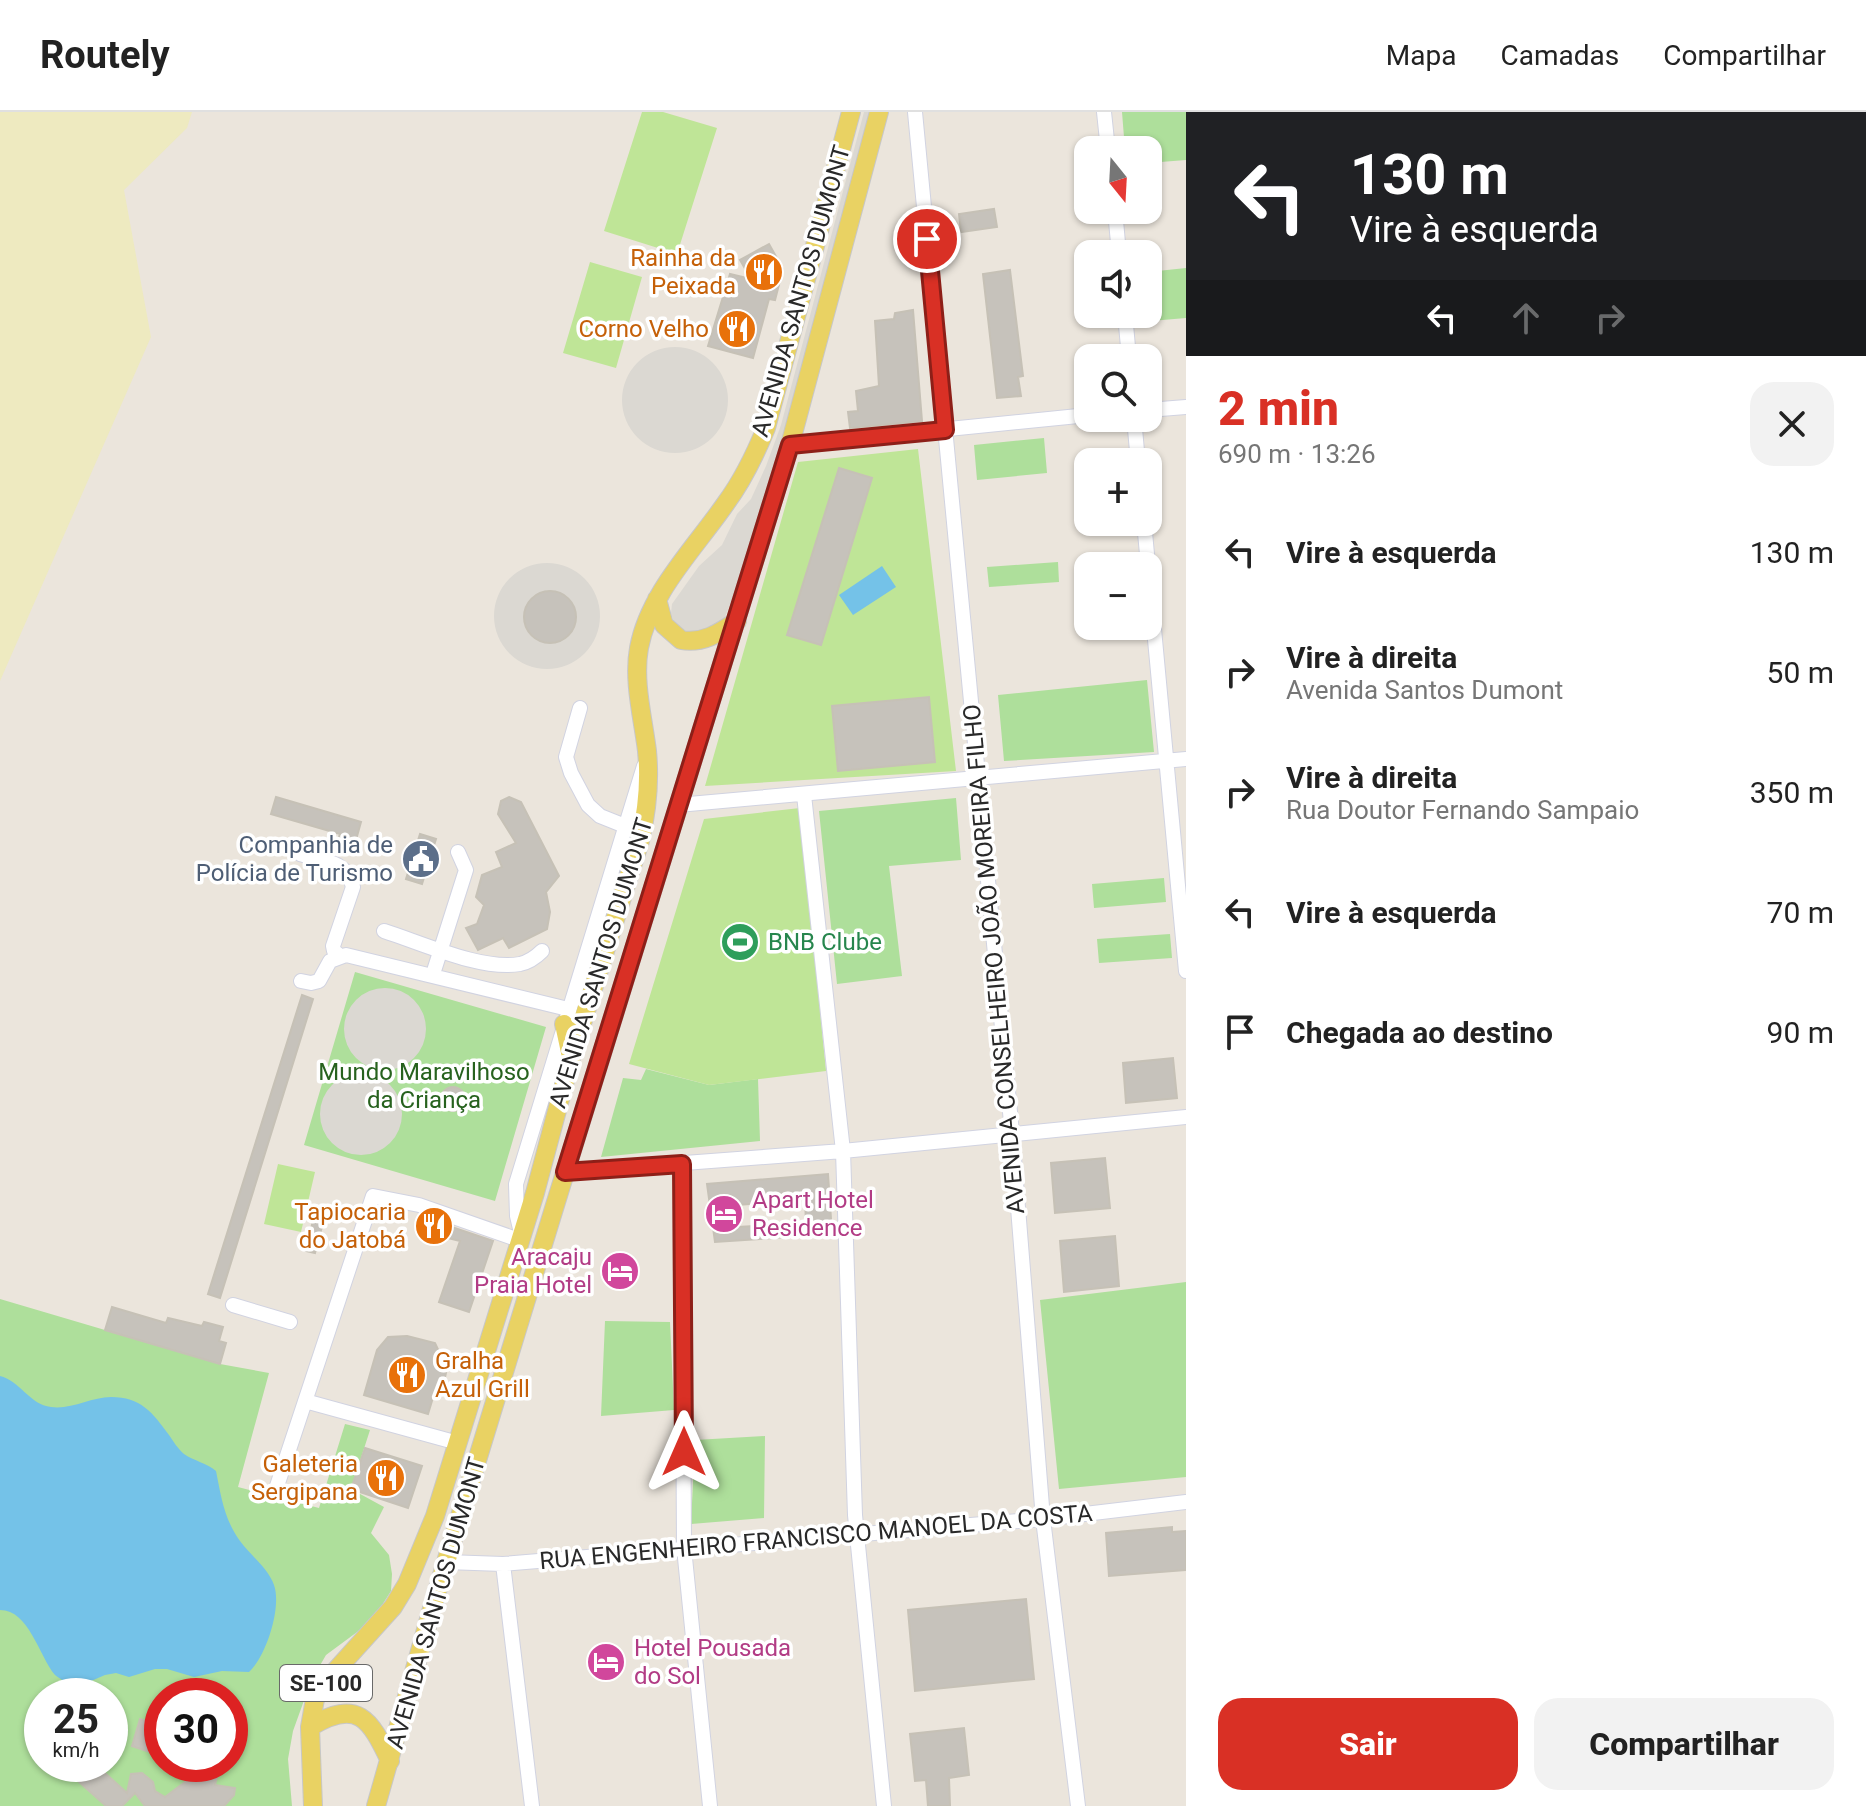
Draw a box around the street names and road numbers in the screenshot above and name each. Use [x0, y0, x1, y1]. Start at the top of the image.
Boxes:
street label: AVENIDA SANTOS DUMONT [746, 142, 856, 440]
street label: AVENIDA CONSELHEIRO JOÃO MOREIRA FILHO [958, 703, 1030, 1215]
street label: AVENIDA SANTOS DUMONT [544, 815, 658, 1111]
street label: AVENIDA SANTOS DUMONT [381, 1454, 491, 1752]
street label: RUA ENGENHEIRO FRANCISCO MANOEL DA COSTA [538, 1499, 1094, 1575]
road number: SE-100 [280, 1665, 372, 1701]

